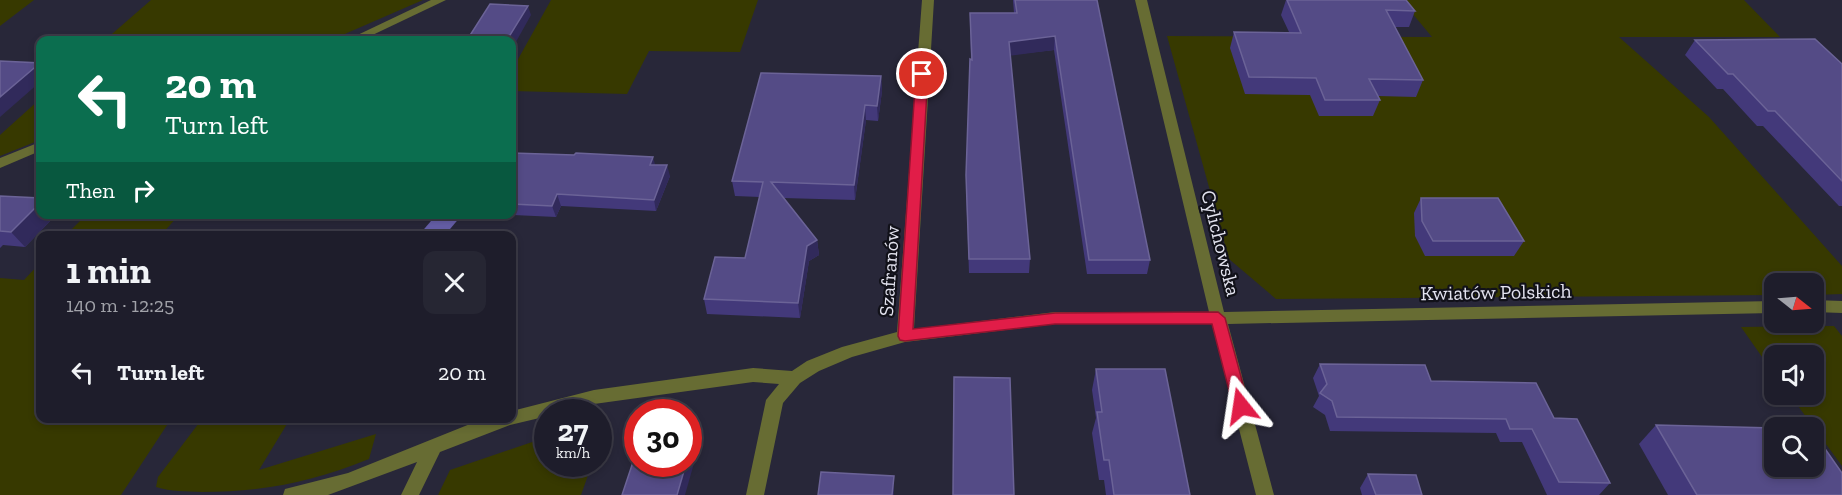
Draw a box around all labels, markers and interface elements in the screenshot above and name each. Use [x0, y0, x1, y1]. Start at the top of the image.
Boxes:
pin [896, 48, 947, 99]
icon: arrive [905, 57, 938, 90]
text: 20 m [165, 58, 256, 109]
icon: left [66, 60, 144, 138]
text: Turn left [165, 109, 268, 141]
icon: right [127, 174, 160, 207]
text: Then [66, 177, 115, 204]
street label: Cylichowska [1196, 188, 1246, 299]
street label: Szafranów [874, 224, 904, 317]
text: 1 min [66, 249, 151, 292]
button: close [423, 251, 486, 314]
north arrow [1764, 273, 1824, 333]
map controls [1764, 273, 1824, 477]
street label: Kwiatów Polskich [1420, 279, 1573, 305]
text: 140 m · 12:25 [66, 293, 174, 317]
button: sound [1764, 345, 1824, 405]
icon: left [66, 356, 99, 389]
text: Turn left [117, 359, 204, 386]
text: 20 m [438, 359, 486, 386]
position arrow [1209, 374, 1273, 438]
speed limit sign: 30 [624, 399, 702, 477]
text: 27 [558, 413, 588, 449]
button: search [1764, 417, 1824, 477]
text: km/h [556, 444, 590, 462]

